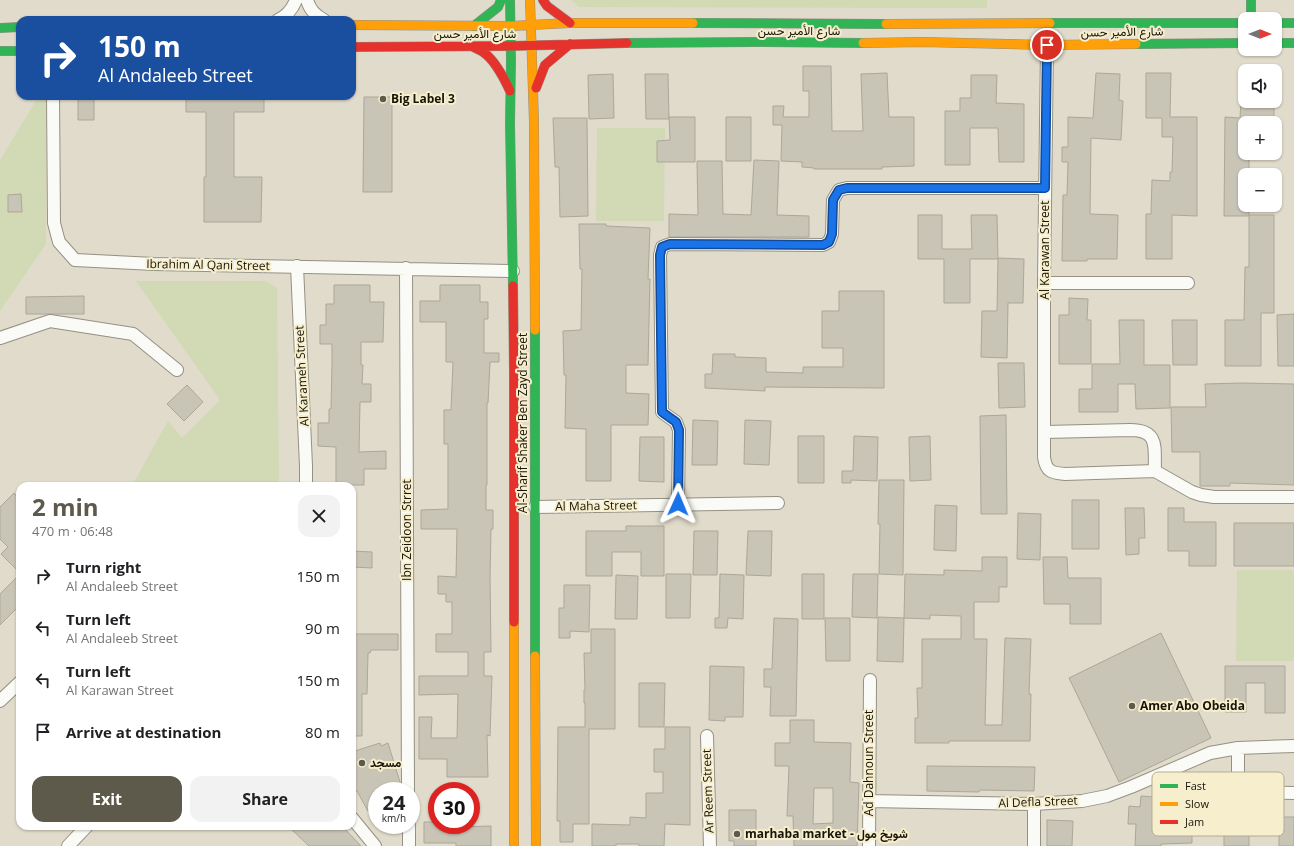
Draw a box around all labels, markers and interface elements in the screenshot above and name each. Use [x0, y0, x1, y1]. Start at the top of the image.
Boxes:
north arrow [1238, 12, 1282, 56]
map controls [1238, 12, 1282, 212]
street label: شارع الأمير حسن [758, 22, 840, 40]
street label: شارع الأمير حسن [1081, 22, 1163, 42]
street label: شارع الأمير حسن [434, 25, 516, 43]
text: 150 m [98, 27, 181, 65]
pin [1030, 28, 1064, 62]
icon: right [32, 32, 84, 84]
icon: arrive [1036, 34, 1058, 56]
text: Al Andaleeb Street [98, 63, 253, 87]
button: sound [1238, 64, 1282, 108]
place label: Big Label 3 [391, 90, 455, 107]
marker: Big Label 3 [378, 94, 388, 104]
button: + [1238, 116, 1282, 160]
button: − [1238, 168, 1282, 212]
street label: Al Karawan Street [1036, 200, 1053, 300]
street label: Ibrahim Al Qani Street [146, 255, 270, 274]
street label: Al Karameh Street [290, 325, 313, 427]
street label: Al-Sharif Shaker Ben Zayd Street [514, 333, 531, 513]
street label: Ibn Zeidoon Strret [398, 479, 415, 581]
position arrow [657, 483, 699, 525]
text: 2 min [32, 490, 99, 523]
button: close [298, 495, 340, 537]
street label: Al Maha Street [555, 496, 637, 515]
text: 470 m · 06:48 [32, 522, 113, 540]
text: Turn right [66, 557, 141, 577]
icon: right [32, 565, 54, 587]
text: 150 m [296, 566, 340, 586]
text: Al Andaleeb Street [66, 577, 178, 595]
text: Turn left [66, 609, 131, 629]
icon: left [32, 617, 54, 639]
text: 90 m [305, 618, 340, 638]
text: Al Andaleeb Street [66, 629, 178, 647]
text: Turn left [66, 661, 131, 681]
icon: left [32, 669, 54, 691]
text: 150 m [296, 670, 340, 690]
text: Al Karawan Street [66, 681, 174, 699]
place label: Amer Abo Obeida [1140, 697, 1245, 714]
marker: Amer Abo Obeida [1127, 701, 1137, 711]
street label: Ad Dahnoun Street [860, 710, 877, 816]
icon: arrive [32, 721, 54, 743]
text: Arrive at destination [66, 722, 221, 742]
text: 80 m [305, 722, 340, 742]
street label: Ar Reem Street [698, 749, 717, 833]
place label: مسجد [370, 754, 402, 771]
marker: مسجد [357, 758, 367, 768]
legend [1152, 772, 1284, 836]
button: Exit [32, 776, 182, 822]
button: Share [190, 776, 340, 822]
text: Fast [1185, 778, 1206, 793]
speed limit sign: 30 [428, 782, 480, 834]
text: 24 [383, 789, 405, 816]
street label: Al Defla Street [998, 792, 1078, 811]
text: Slow [1185, 796, 1209, 811]
text: km/h [382, 811, 406, 825]
text: Jam [1184, 814, 1204, 829]
place label: marhaba market - شويخ مول [745, 825, 908, 842]
marker: marhaba market - شويخ مول [732, 829, 742, 839]

